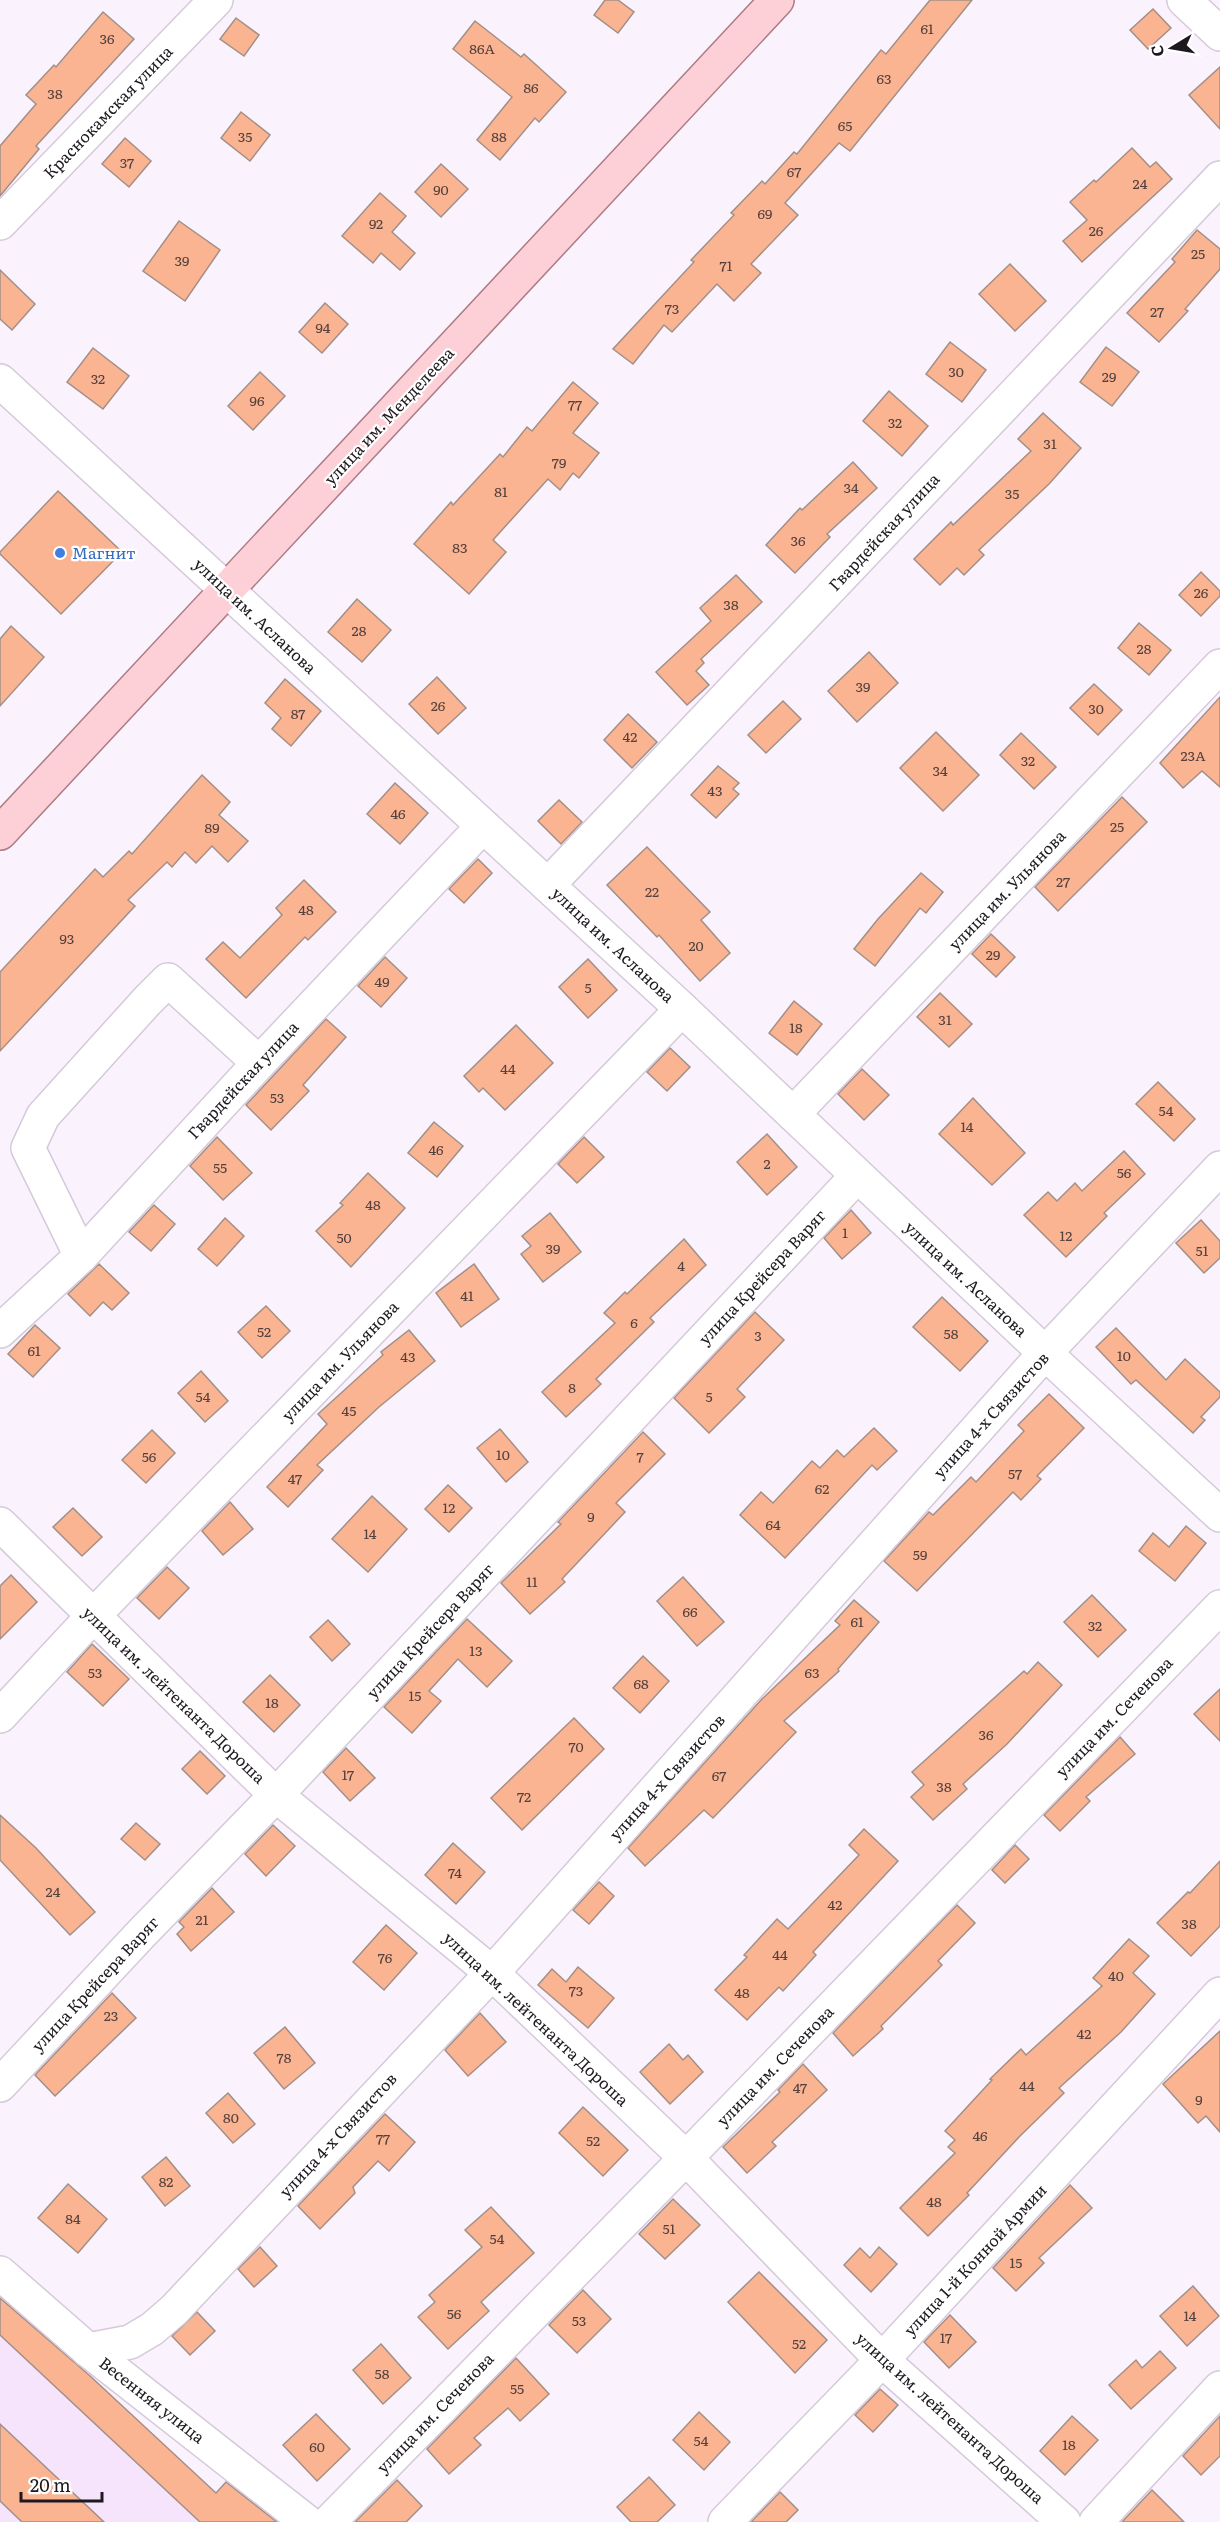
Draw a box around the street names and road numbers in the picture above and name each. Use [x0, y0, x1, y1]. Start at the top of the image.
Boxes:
street label: Краснокамская улица [37, 39, 178, 183]
street label: улица им. Менделеева [318, 341, 459, 490]
street label: Гвардейская улица [822, 467, 945, 596]
street label: улица им. Асланова [189, 552, 323, 679]
street label: улица им. Ульянова [942, 823, 1071, 955]
street label: улица им. Асланова [547, 881, 681, 1008]
street label: Гвардейская улица [181, 1015, 304, 1144]
street label: улица Крейсера Варяг [692, 1203, 831, 1349]
street label: улица им. Асланова [900, 1215, 1034, 1342]
street label: улица им. Ульянова [275, 1294, 404, 1426]
street label: улица 4-х Связистов [927, 1346, 1054, 1483]
street label: улица Крейсера Варяг [360, 1557, 499, 1703]
street label: улица им. лейтенанта Дороша [78, 1600, 272, 1789]
street label: улица им. Сеченова [1049, 1650, 1178, 1782]
street label: улица 4-х Связистов [603, 1708, 730, 1845]
street label: улица Крейсера Варяг [25, 1910, 164, 2056]
street label: улица им. лейтенанта Дороша [438, 1926, 635, 2111]
street label: улица им. Сеченова [710, 1999, 839, 2131]
street label: улица 4-х Связистов [273, 2067, 402, 2202]
street label: улица 1-й Конной Армии [897, 2178, 1051, 2341]
street label: улица им. лейтенанта Дороша [851, 2326, 1050, 2509]
street label: улица им. Сеченова [370, 2346, 499, 2478]
street label: Весенняя улица [95, 2350, 211, 2448]

